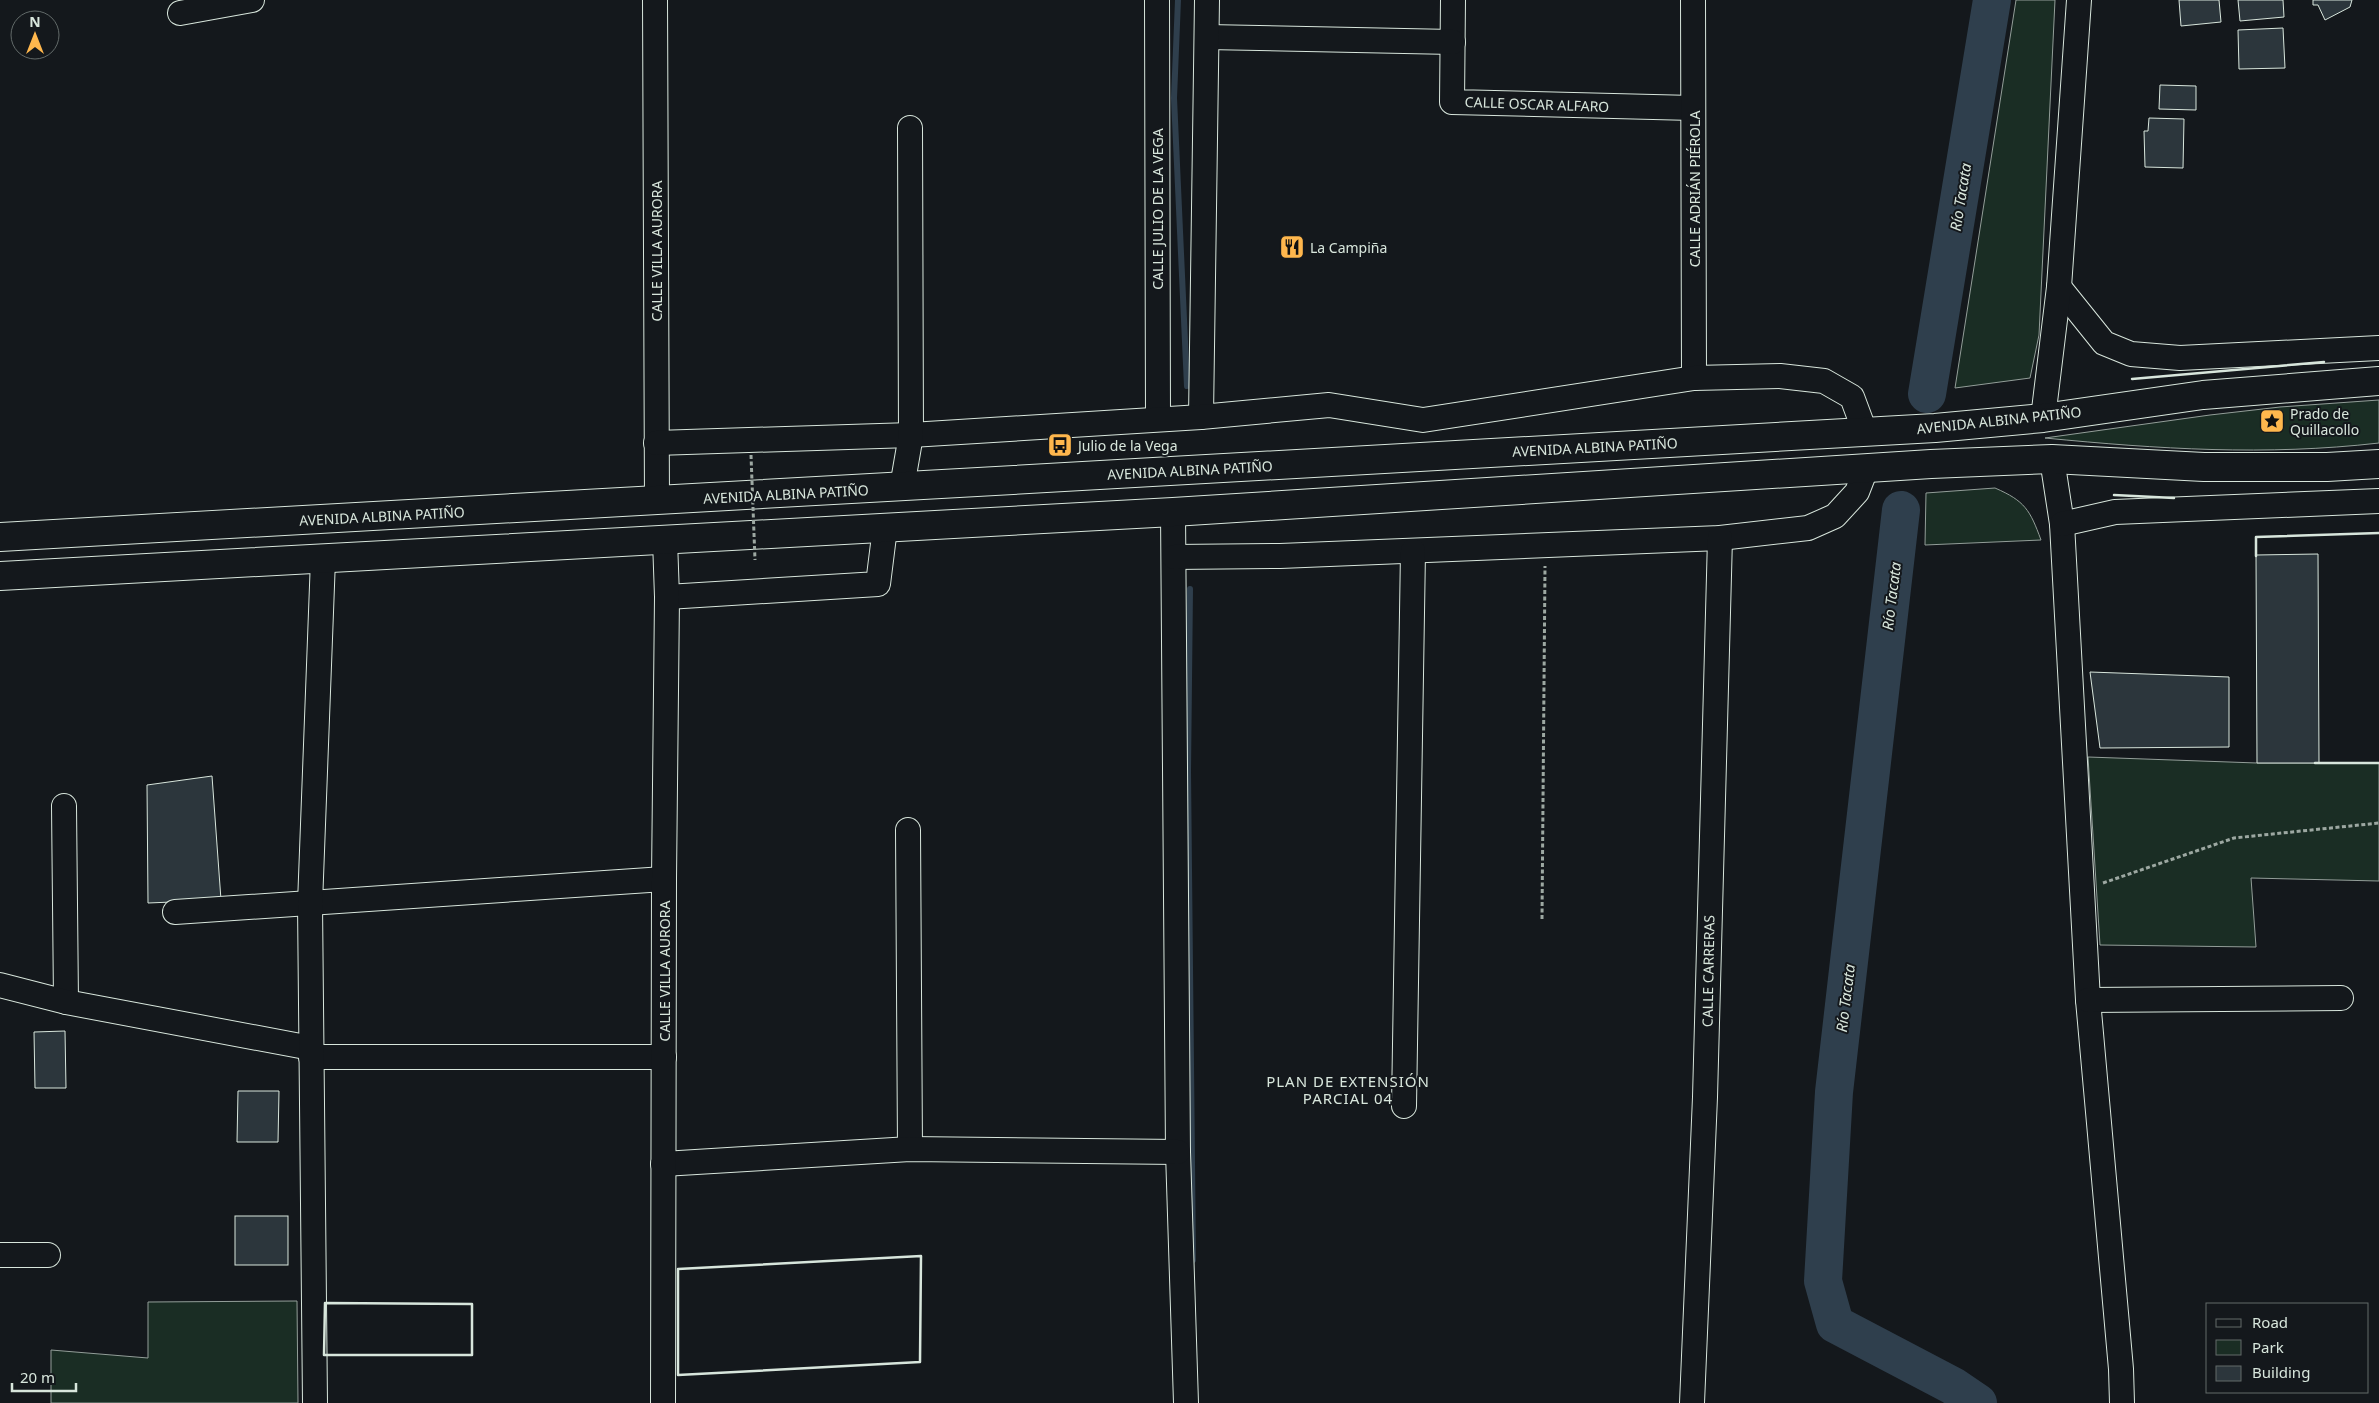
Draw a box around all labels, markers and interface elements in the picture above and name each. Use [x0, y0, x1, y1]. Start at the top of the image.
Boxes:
north arrow [10, 10, 60, 60]
text: N [29, 12, 41, 31]
street label: CALLE OSCAR ALFARO [1464, 92, 1610, 116]
street label: CALLE ADRIÁN PIÉROLA [1685, 111, 1704, 267]
street label: CALLE JULIO DE LA VEGA [1148, 128, 1167, 290]
water label: Río Tacata [1945, 161, 1975, 232]
street label: CALLE VILLA AURORA [647, 181, 666, 321]
restaurant icon: La Campiña [1279, 234, 1305, 260]
place label: La Campiña [1310, 238, 1387, 257]
street label: AVENIDA ALBINA PATIÑO [1916, 402, 2082, 438]
place label: Prado de Quillacollo [2290, 404, 2359, 439]
place icon: Prado de Quillacollo [2259, 408, 2285, 434]
bus stop icon: Julio de la Vega [1047, 432, 1073, 458]
street label: AVENIDA ALBINA PATIÑO [1512, 433, 1678, 461]
place label: Julio de la Vega [1076, 436, 1178, 455]
street label: AVENIDA ALBINA PATIÑO [1107, 456, 1273, 484]
street label: AVENIDA ALBINA PATIÑO [703, 480, 869, 508]
street label: AVENIDA ALBINA PATIÑO [299, 502, 465, 530]
water label: Río Tacata [1877, 560, 1905, 631]
street label: CALLE VILLA AURORA [655, 901, 674, 1041]
street label: CALLE CARRERAS [1698, 914, 1718, 1027]
water label: Río Tacata [1831, 962, 1859, 1033]
district label: PLAN DE EXTENSIÓN PARCIAL 04 [1266, 1071, 1430, 1108]
legend [2206, 1303, 2369, 1393]
text: Road [2252, 1312, 2288, 1332]
text: Park [2252, 1337, 2284, 1357]
scale bar [12, 1360, 76, 1392]
text: Building [2252, 1362, 2310, 1382]
text: 20 m [20, 1367, 55, 1387]

